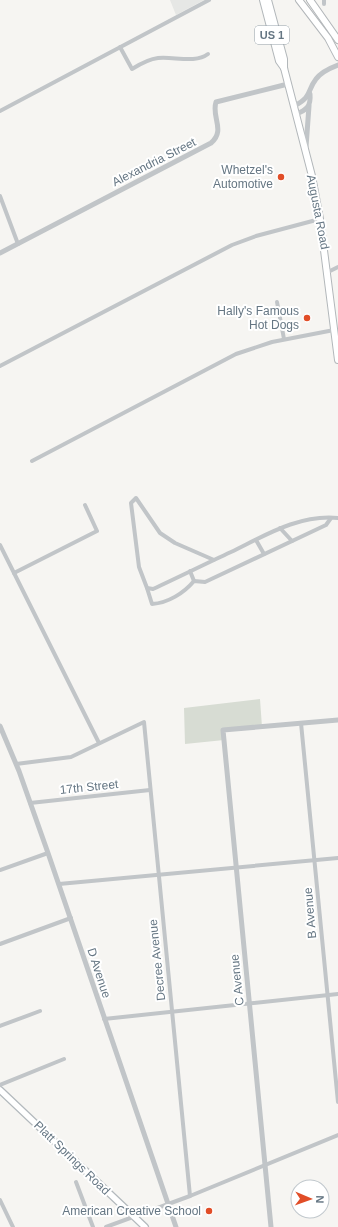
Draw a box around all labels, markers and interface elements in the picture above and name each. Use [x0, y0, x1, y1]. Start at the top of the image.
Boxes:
road number: US 1 [255, 26, 289, 44]
street label: Alexandria Street [110, 135, 199, 189]
place label: Whetzel's Automotive [213, 163, 273, 191]
marker: Whetzel's Automotive [276, 172, 286, 182]
street label: Augusta Road [304, 173, 332, 251]
place label: Hally's Famous Hot Dogs [217, 304, 299, 332]
marker: Hally's Famous Hot Dogs [302, 313, 312, 323]
street label: 17th Street [59, 777, 120, 797]
street label: B Avenue [301, 887, 319, 939]
street label: Decree Avenue [146, 918, 168, 1001]
street label: D Avenue [84, 946, 114, 1000]
street label: C Avenue [227, 953, 247, 1007]
street label: Platt Springs Road [31, 1118, 113, 1198]
north arrow [290, 1179, 330, 1219]
text: N [314, 1195, 326, 1204]
place label: American Creative School [62, 1204, 201, 1218]
marker: American Creative School [204, 1206, 214, 1216]

